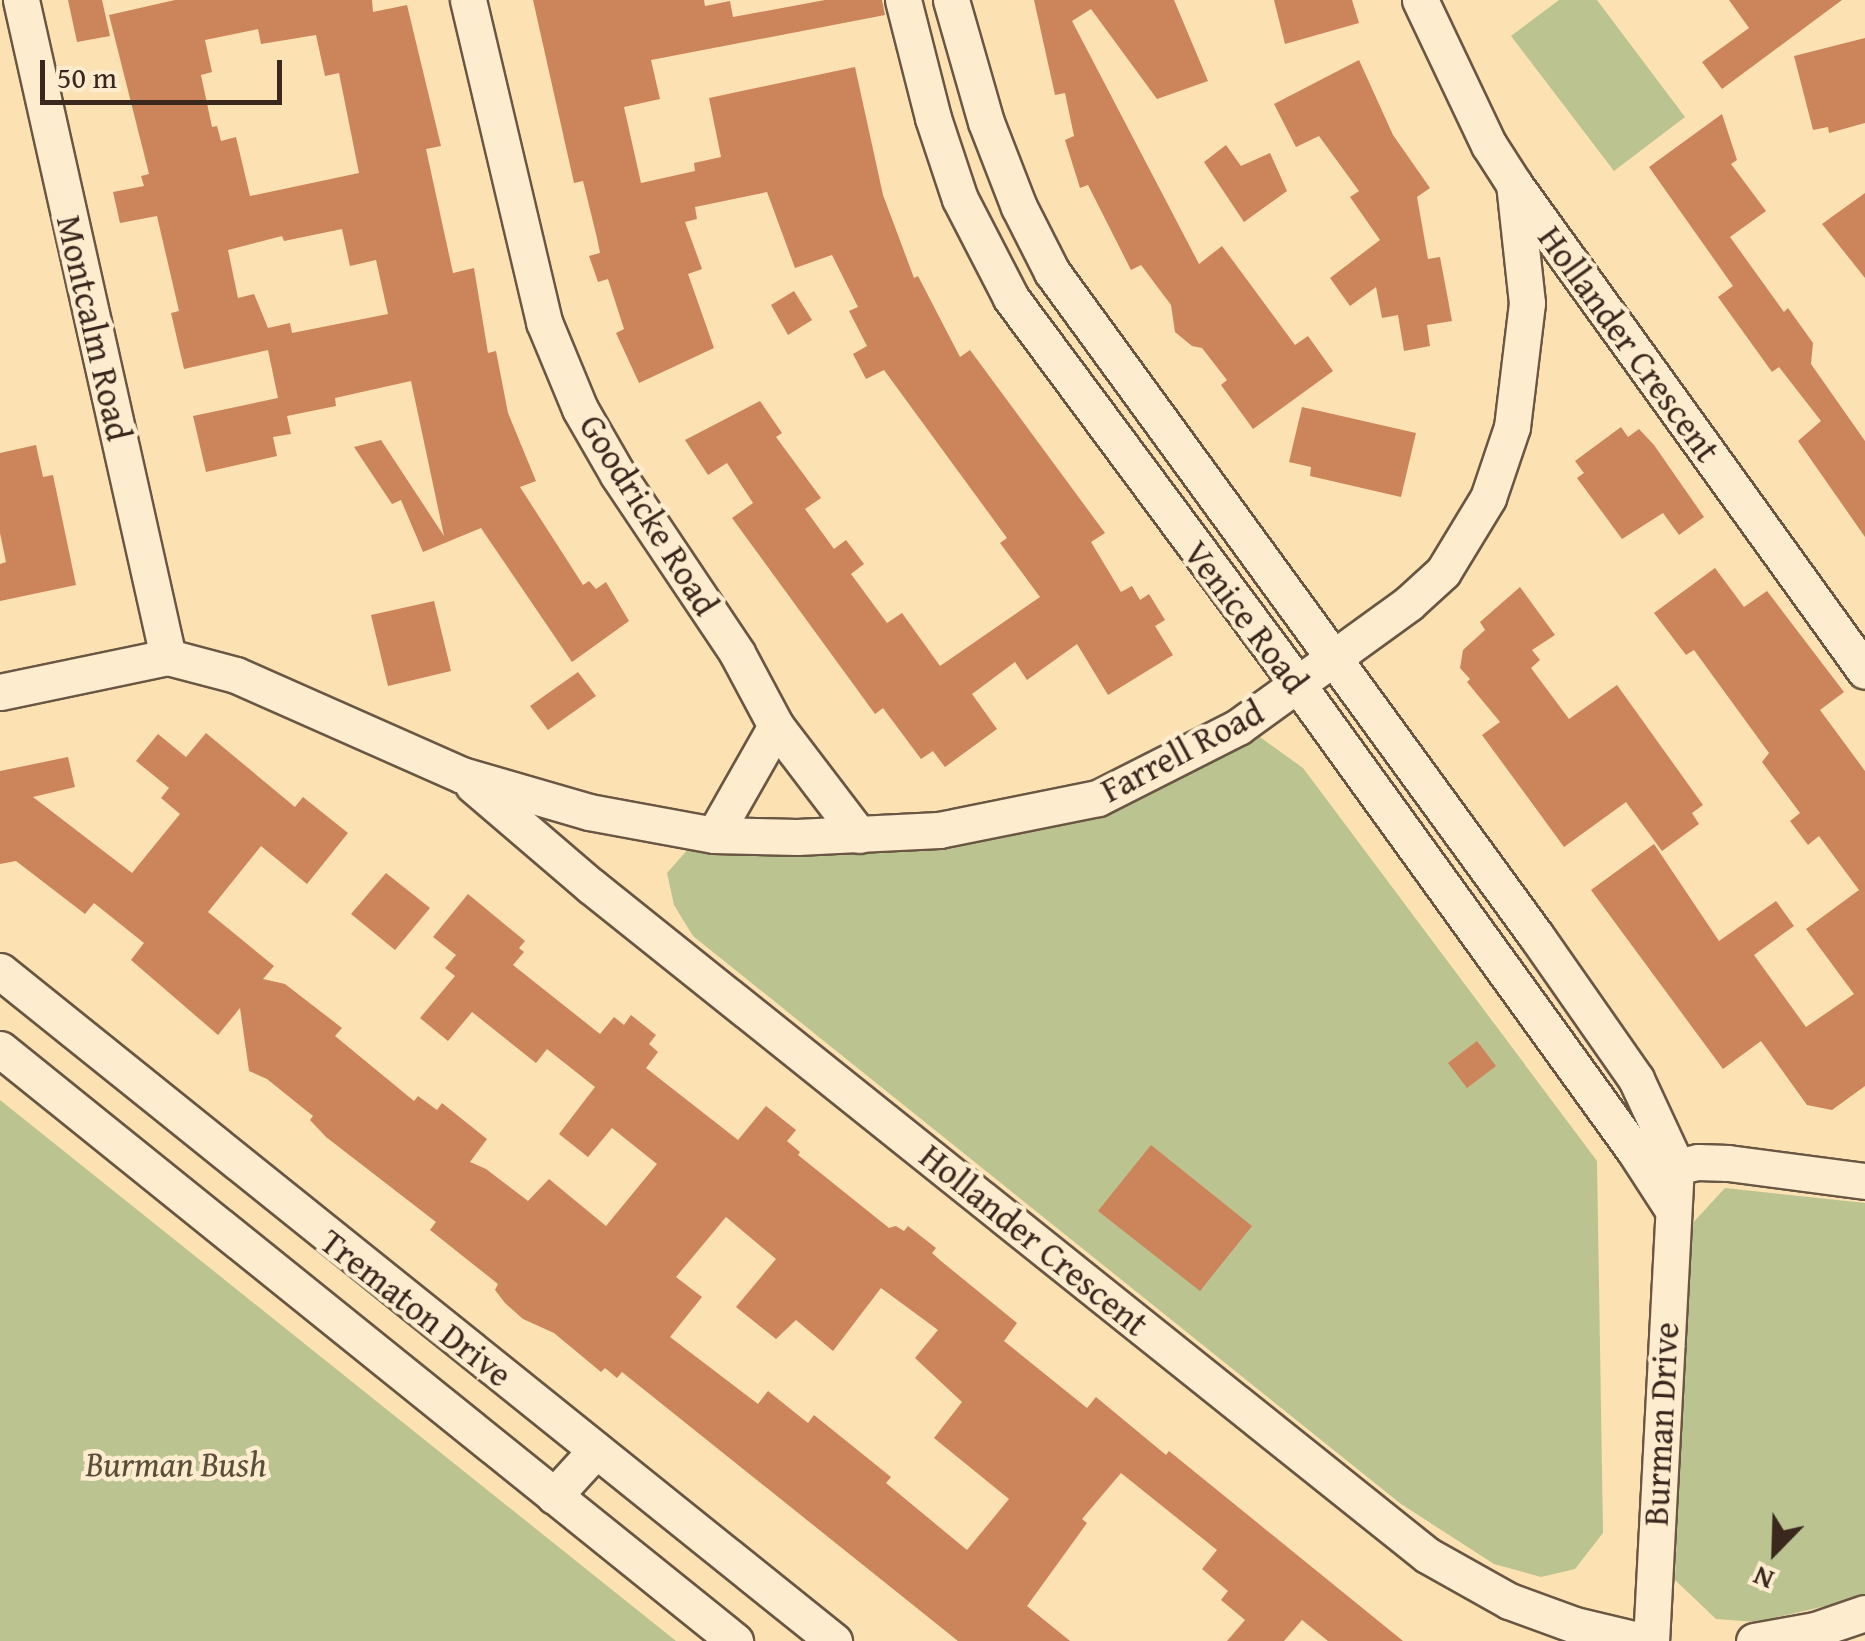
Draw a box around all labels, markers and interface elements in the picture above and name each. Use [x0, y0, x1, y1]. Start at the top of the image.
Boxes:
scale bar [45, 40, 288, 102]
text: 50 m [57, 55, 117, 99]
street label: Montcalm Road [48, 211, 140, 445]
street label: Hollander Crescent [1529, 218, 1729, 470]
street label: Goodricke Road [571, 407, 727, 623]
street label: Venice Road [1175, 533, 1317, 701]
street label: Farrell Road [1094, 691, 1270, 811]
street label: Hollander Crescent [911, 1135, 1157, 1345]
street label: Trematon Drive [312, 1220, 520, 1396]
street label: Burman Drive [1635, 1321, 1687, 1527]
park label: Burman Bush [85, 1443, 267, 1485]
north arrow [1725, 1501, 1825, 1601]
text: N [1746, 1557, 1780, 1602]

